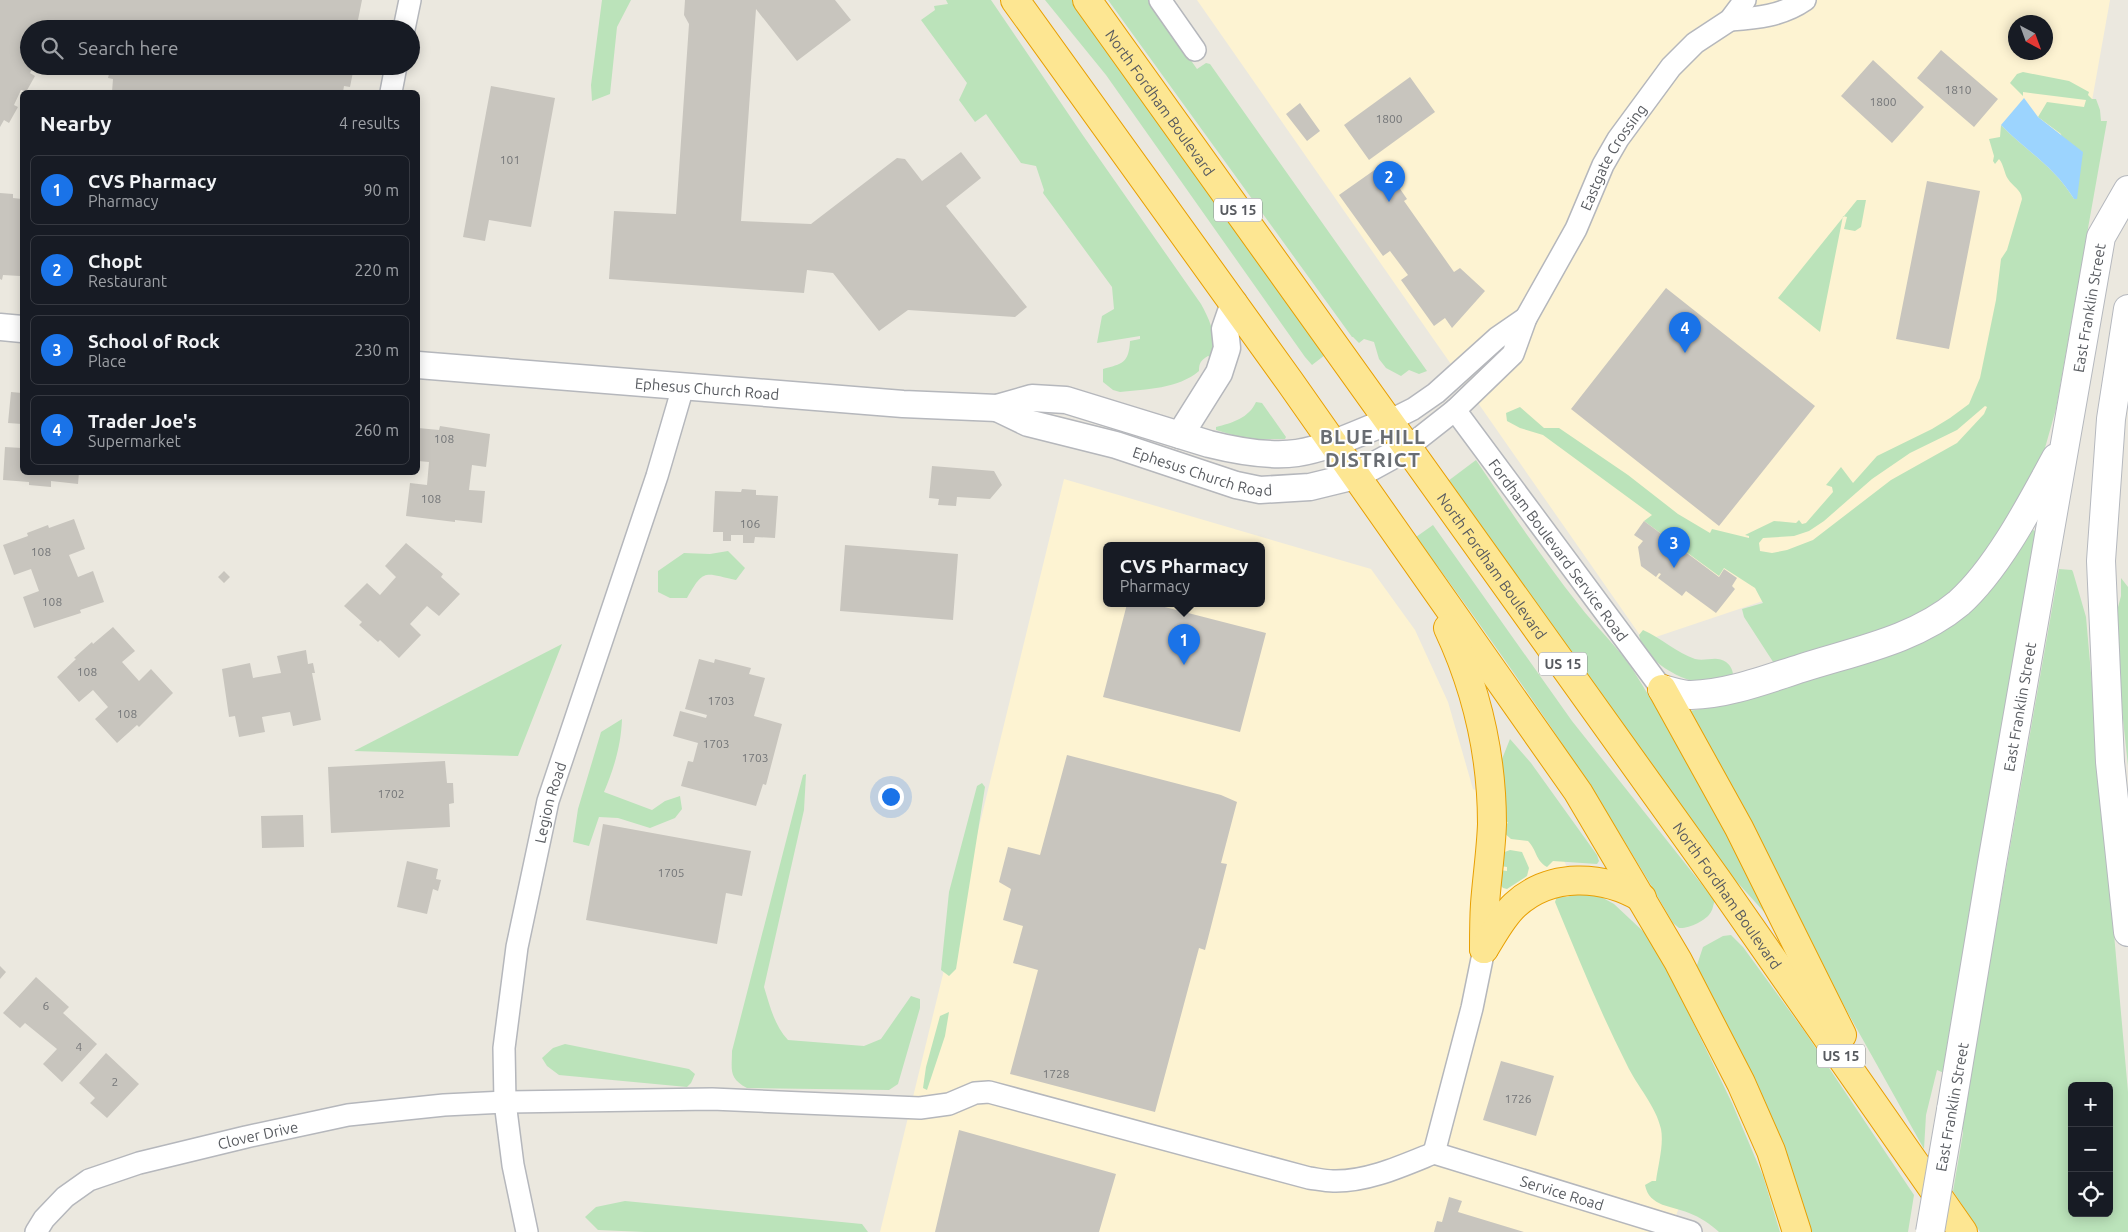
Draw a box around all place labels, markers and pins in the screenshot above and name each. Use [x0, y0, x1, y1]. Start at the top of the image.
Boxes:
pin: 2 [1373, 161, 1405, 202]
pin: 4 [1669, 312, 1701, 353]
pin: 3 [1658, 527, 1690, 568]
pin: 1 [1168, 624, 1200, 665]

